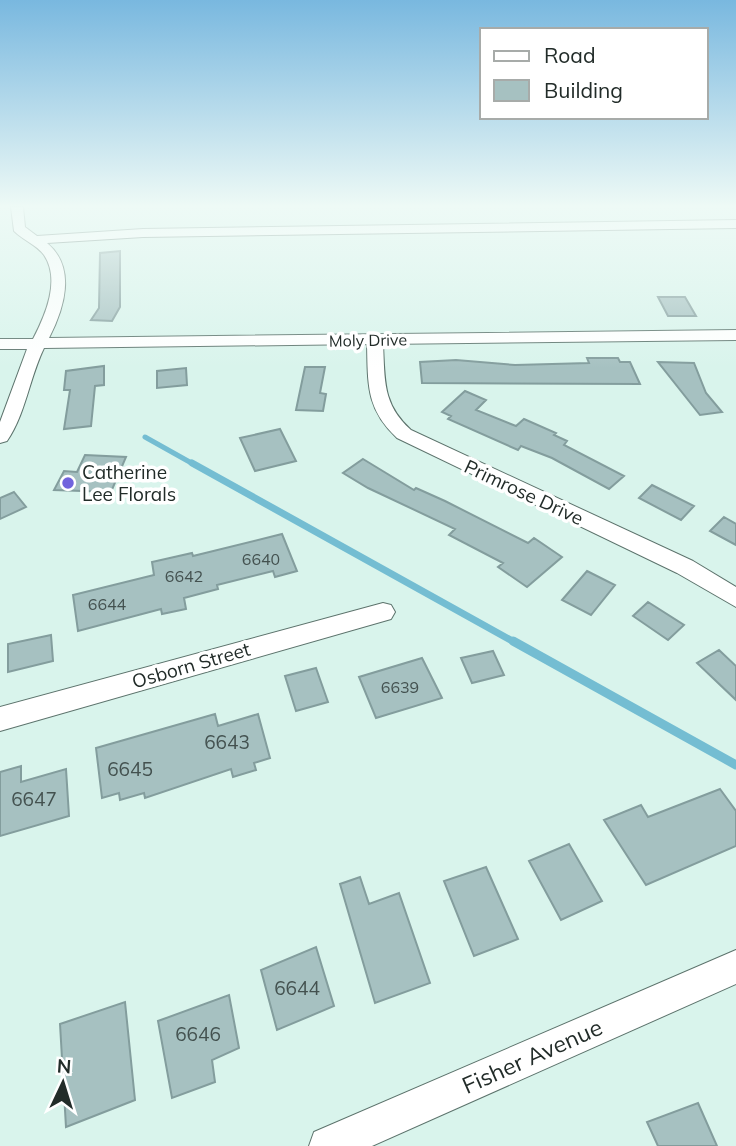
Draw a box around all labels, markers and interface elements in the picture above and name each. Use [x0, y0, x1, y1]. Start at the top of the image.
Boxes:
legend [480, 28, 708, 119]
text: Road [544, 42, 595, 68]
text: Building [544, 77, 623, 103]
street label: Moly Drive [329, 329, 407, 351]
street label: Primrose Drive [461, 454, 587, 530]
place label: Catherine Lee Florals [82, 460, 176, 506]
marker: Catherine Lee Florals [60, 475, 76, 491]
house number: 6640 [242, 549, 280, 569]
house number: 6642 [165, 566, 203, 586]
house number: 6644 [88, 594, 127, 614]
street label: Osborn Street [129, 637, 253, 693]
house number: 6639 [381, 677, 419, 697]
house number: 6643 [204, 730, 250, 754]
house number: 6645 [107, 757, 153, 781]
house number: 6647 [11, 787, 57, 811]
house number: 6644 [274, 976, 320, 1000]
street label: Fisher Avenue [457, 1012, 607, 1100]
house number: 6646 [175, 1022, 221, 1046]
north arrow [28, 1048, 98, 1118]
text: N [56, 1054, 72, 1079]

